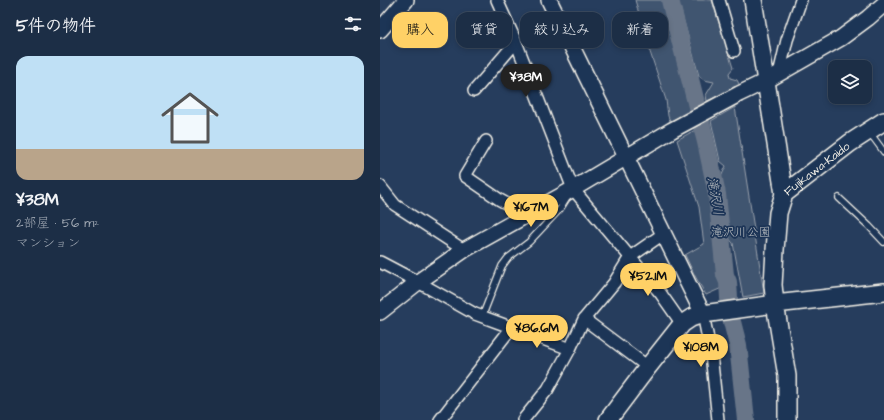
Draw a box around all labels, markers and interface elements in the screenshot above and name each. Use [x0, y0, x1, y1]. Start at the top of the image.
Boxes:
chip: 購入 [392, 12, 448, 48]
chip: 賃貸 [456, 12, 512, 48]
chip: 絞り込み [520, 12, 604, 48]
chip: 新着 [612, 12, 668, 48]
icon: filters [342, 13, 364, 35]
text: 5件の物件 [16, 14, 96, 38]
map controls [828, 60, 872, 104]
button: layers [828, 60, 872, 104]
pin: ¥38M [502, 64, 550, 98]
text: ¥38M [510, 68, 542, 86]
icon: home [154, 82, 226, 154]
street label: Fujikawa-Kaido [780, 138, 854, 200]
water label: 滝沢川 [703, 175, 727, 217]
text: ¥38M [16, 188, 59, 212]
pin: ¥167M [503, 194, 559, 228]
text: ¥167M [513, 198, 549, 216]
text: 2部屋 · 56 m² [16, 214, 99, 232]
park label: 滝沢川公園 [711, 224, 771, 241]
text: マンション [16, 234, 80, 252]
pin: ¥52.1M [615, 263, 681, 297]
text: ¥52.1M [629, 267, 667, 285]
pin: ¥86.6M [504, 315, 570, 349]
text: ¥86.6M [515, 319, 559, 337]
pin: ¥108M [673, 334, 729, 368]
text: ¥108M [683, 338, 719, 356]

